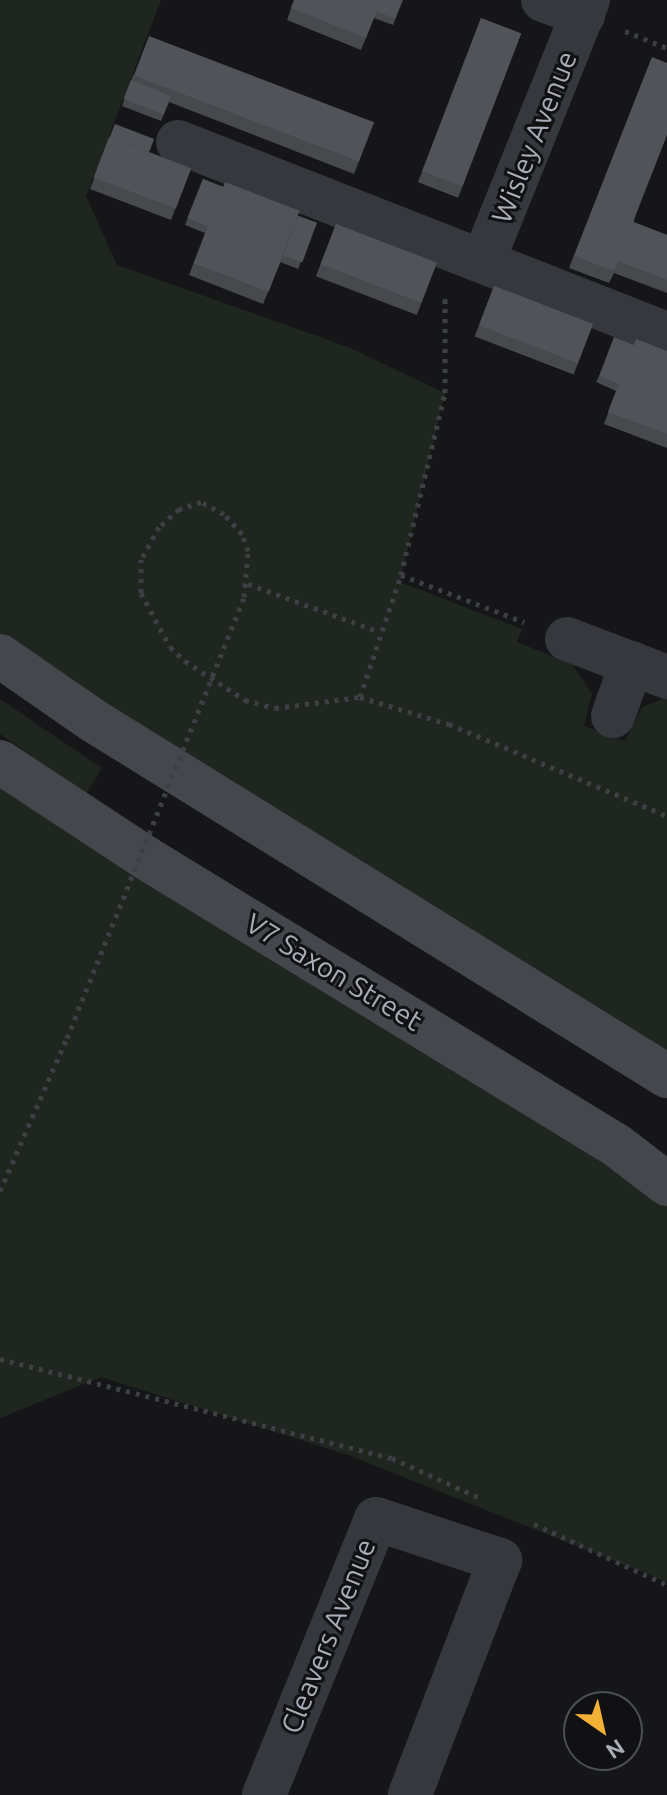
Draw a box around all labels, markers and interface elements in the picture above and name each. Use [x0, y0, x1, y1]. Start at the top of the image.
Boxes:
street label: Wisley Avenue [484, 46, 584, 228]
street label: V7 Saxon Street [240, 906, 428, 1038]
street label: Cleavers Avenue [274, 1534, 382, 1738]
north arrow [563, 1691, 643, 1771]
text: N [602, 1735, 629, 1765]

